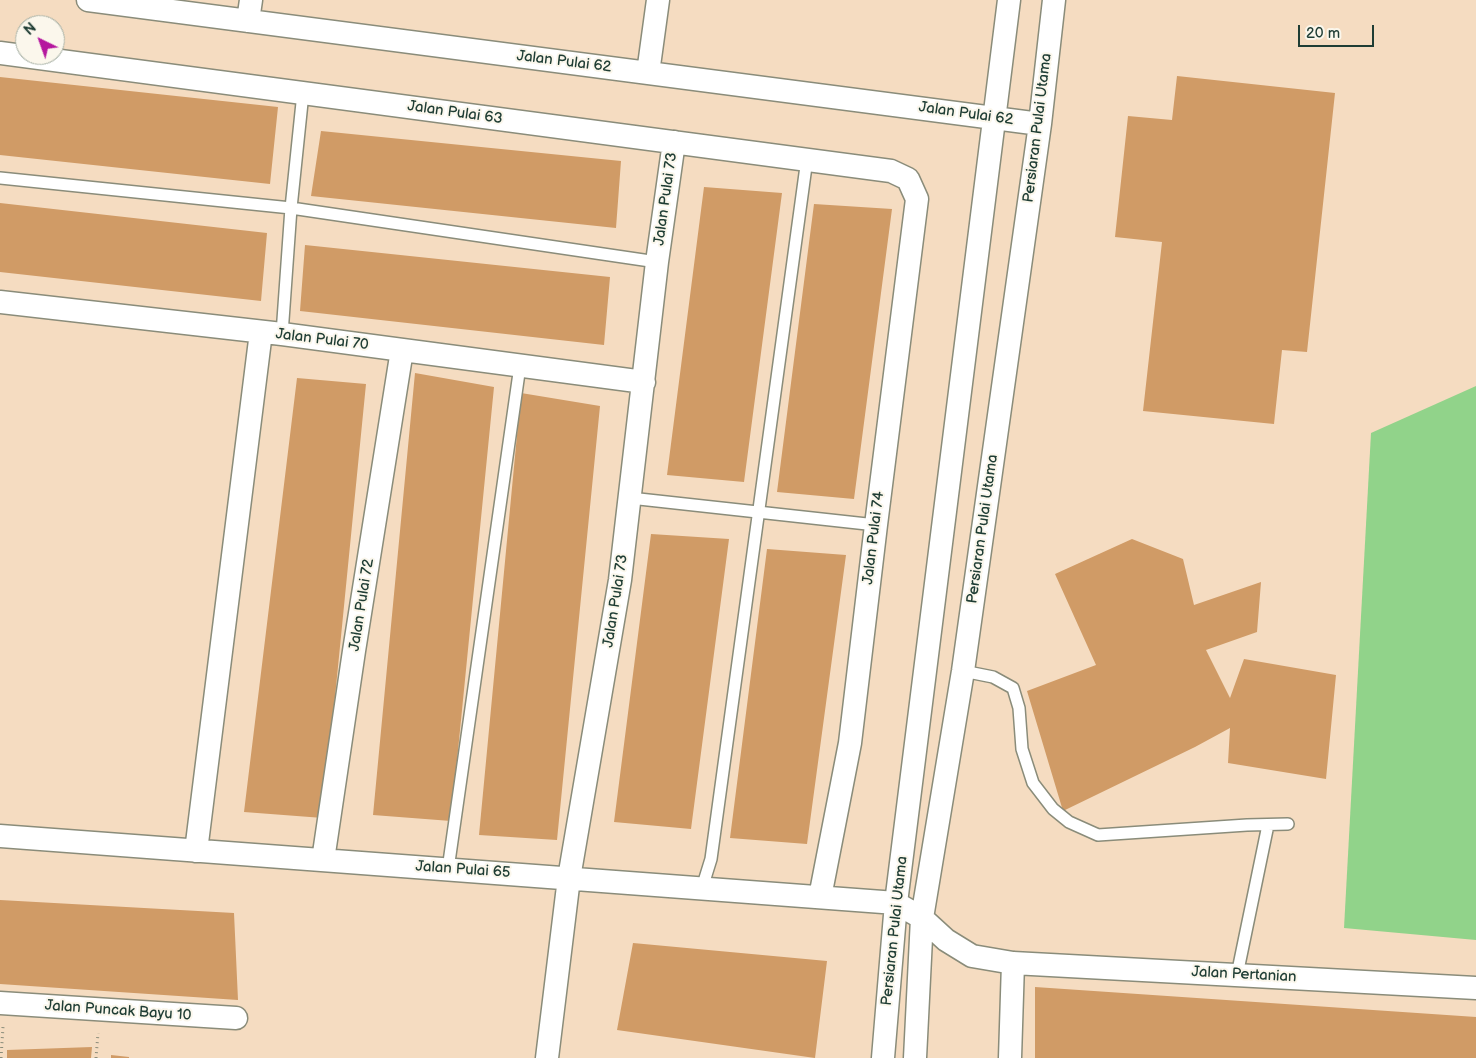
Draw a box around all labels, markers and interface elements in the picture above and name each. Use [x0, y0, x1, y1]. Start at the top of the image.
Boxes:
north arrow [15, 15, 65, 65]
scale bar [1301, 15, 1377, 47]
text: N [21, 19, 40, 39]
text: 20 m [1306, 24, 1340, 43]
street label: Jalan Pulai 62 [516, 47, 612, 77]
street label: Persiaran Pulai Utama [1020, 52, 1056, 204]
street label: Jalan Pulai 63 [406, 97, 504, 129]
street label: Jalan Pulai 62 [918, 98, 1014, 130]
street label: Jalan Pulai 73 [651, 151, 681, 247]
street label: Jalan Pulai 70 [274, 325, 370, 355]
street label: Persiaran Pulai Utama [964, 453, 1002, 605]
street label: Jalan Pulai 74 [859, 490, 889, 586]
street label: Jalan Pulai 73 [600, 553, 632, 649]
street label: Jalan Pulai 72 [346, 557, 378, 653]
street label: Persiaran Pulai Utama [878, 855, 912, 1007]
street label: Jalan Pulai 65 [415, 858, 511, 882]
street label: Jalan Pertanian [1191, 963, 1297, 987]
street label: Jalan Puncak Bayu 10 [44, 997, 192, 1025]

